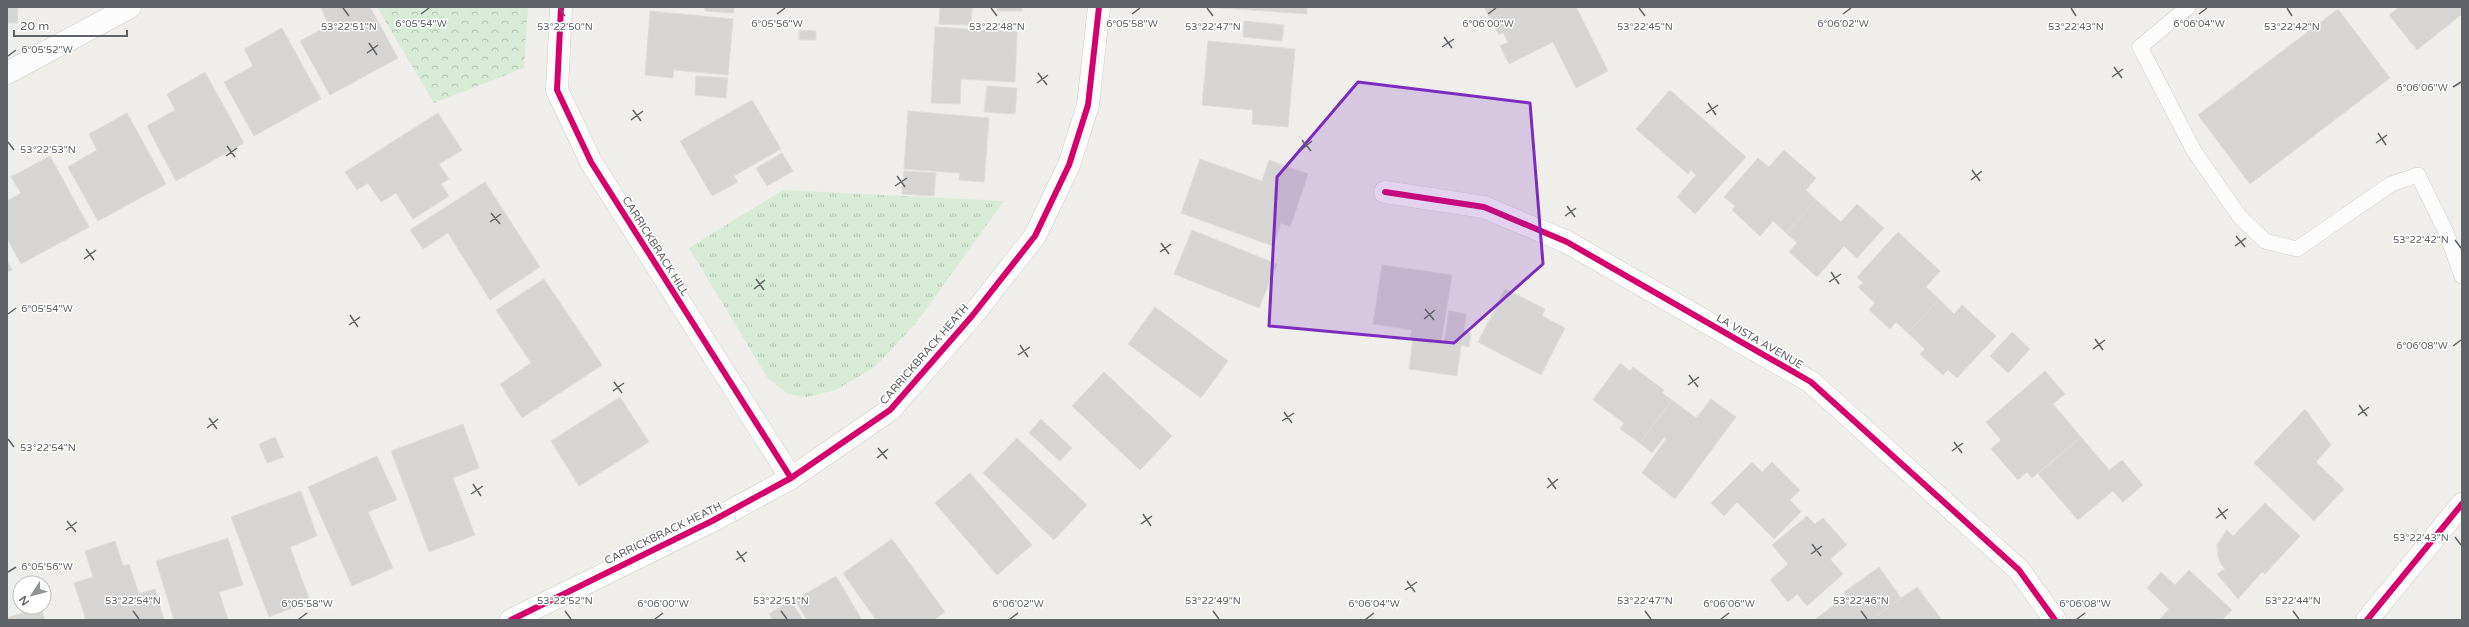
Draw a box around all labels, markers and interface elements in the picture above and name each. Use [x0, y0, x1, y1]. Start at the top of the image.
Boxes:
scale bar [14, 12, 127, 38]
text: 6°05'54"W [395, 18, 447, 30]
text: 6°05'56"W [751, 18, 803, 30]
text: 6°05'58"W [1106, 18, 1158, 30]
text: 6°06'00"W [1462, 18, 1514, 30]
text: 6°06'02"W [1817, 18, 1869, 30]
text: 6°06'04"W [2173, 18, 2225, 30]
text: 20 m [20, 19, 49, 33]
text: 53°22'51"N [321, 21, 377, 33]
text: 53°22'50"N [537, 21, 593, 33]
text: 53°22'48"N [969, 21, 1025, 33]
text: 53°22'47"N [1185, 21, 1241, 33]
text: 53°22'45"N [1617, 21, 1673, 33]
text: 53°22'43"N [2048, 21, 2104, 33]
text: 53°22'42"N [2264, 21, 2320, 33]
text: 6°05'52"W [21, 44, 73, 56]
text: 6°06'06"W [2396, 82, 2448, 94]
text: 53°22'53"N [20, 144, 76, 156]
street label: CARRICKBRACK HILL [620, 194, 692, 299]
text: 53°22'42"N [2393, 234, 2449, 246]
street label: CARRICKBRACK HEATH [877, 301, 972, 407]
text: 6°05'54"W [21, 303, 73, 315]
street label: LA VISTA AVENUE [1714, 311, 1805, 372]
text: 6°06'08"W [2396, 340, 2448, 352]
text: 53°22'54"N [20, 442, 76, 454]
street label: CARRICKBRACK HEATH [602, 499, 724, 568]
text: 53°22'43"N [2393, 532, 2449, 544]
text: 6°05'56"W [21, 561, 73, 573]
north arrow [12, 575, 52, 615]
text: N [16, 593, 32, 608]
text: 53°22'54"N [105, 595, 161, 607]
text: 53°22'52"N [537, 595, 593, 607]
text: 53°22'51"N [753, 595, 809, 607]
text: 53°22'49"N [1185, 595, 1241, 607]
text: 53°22'47"N [1617, 595, 1673, 607]
text: 53°22'46"N [1833, 595, 1889, 607]
text: 53°22'44"N [2265, 595, 2321, 607]
text: 6°05'58"W [281, 598, 333, 610]
text: 6°06'00"W [637, 598, 689, 610]
text: 6°06'02"W [992, 598, 1044, 610]
text: 6°06'04"W [1348, 598, 1400, 610]
text: 6°06'06"W [1703, 598, 1755, 610]
text: 6°06'08"W [2059, 598, 2111, 610]

